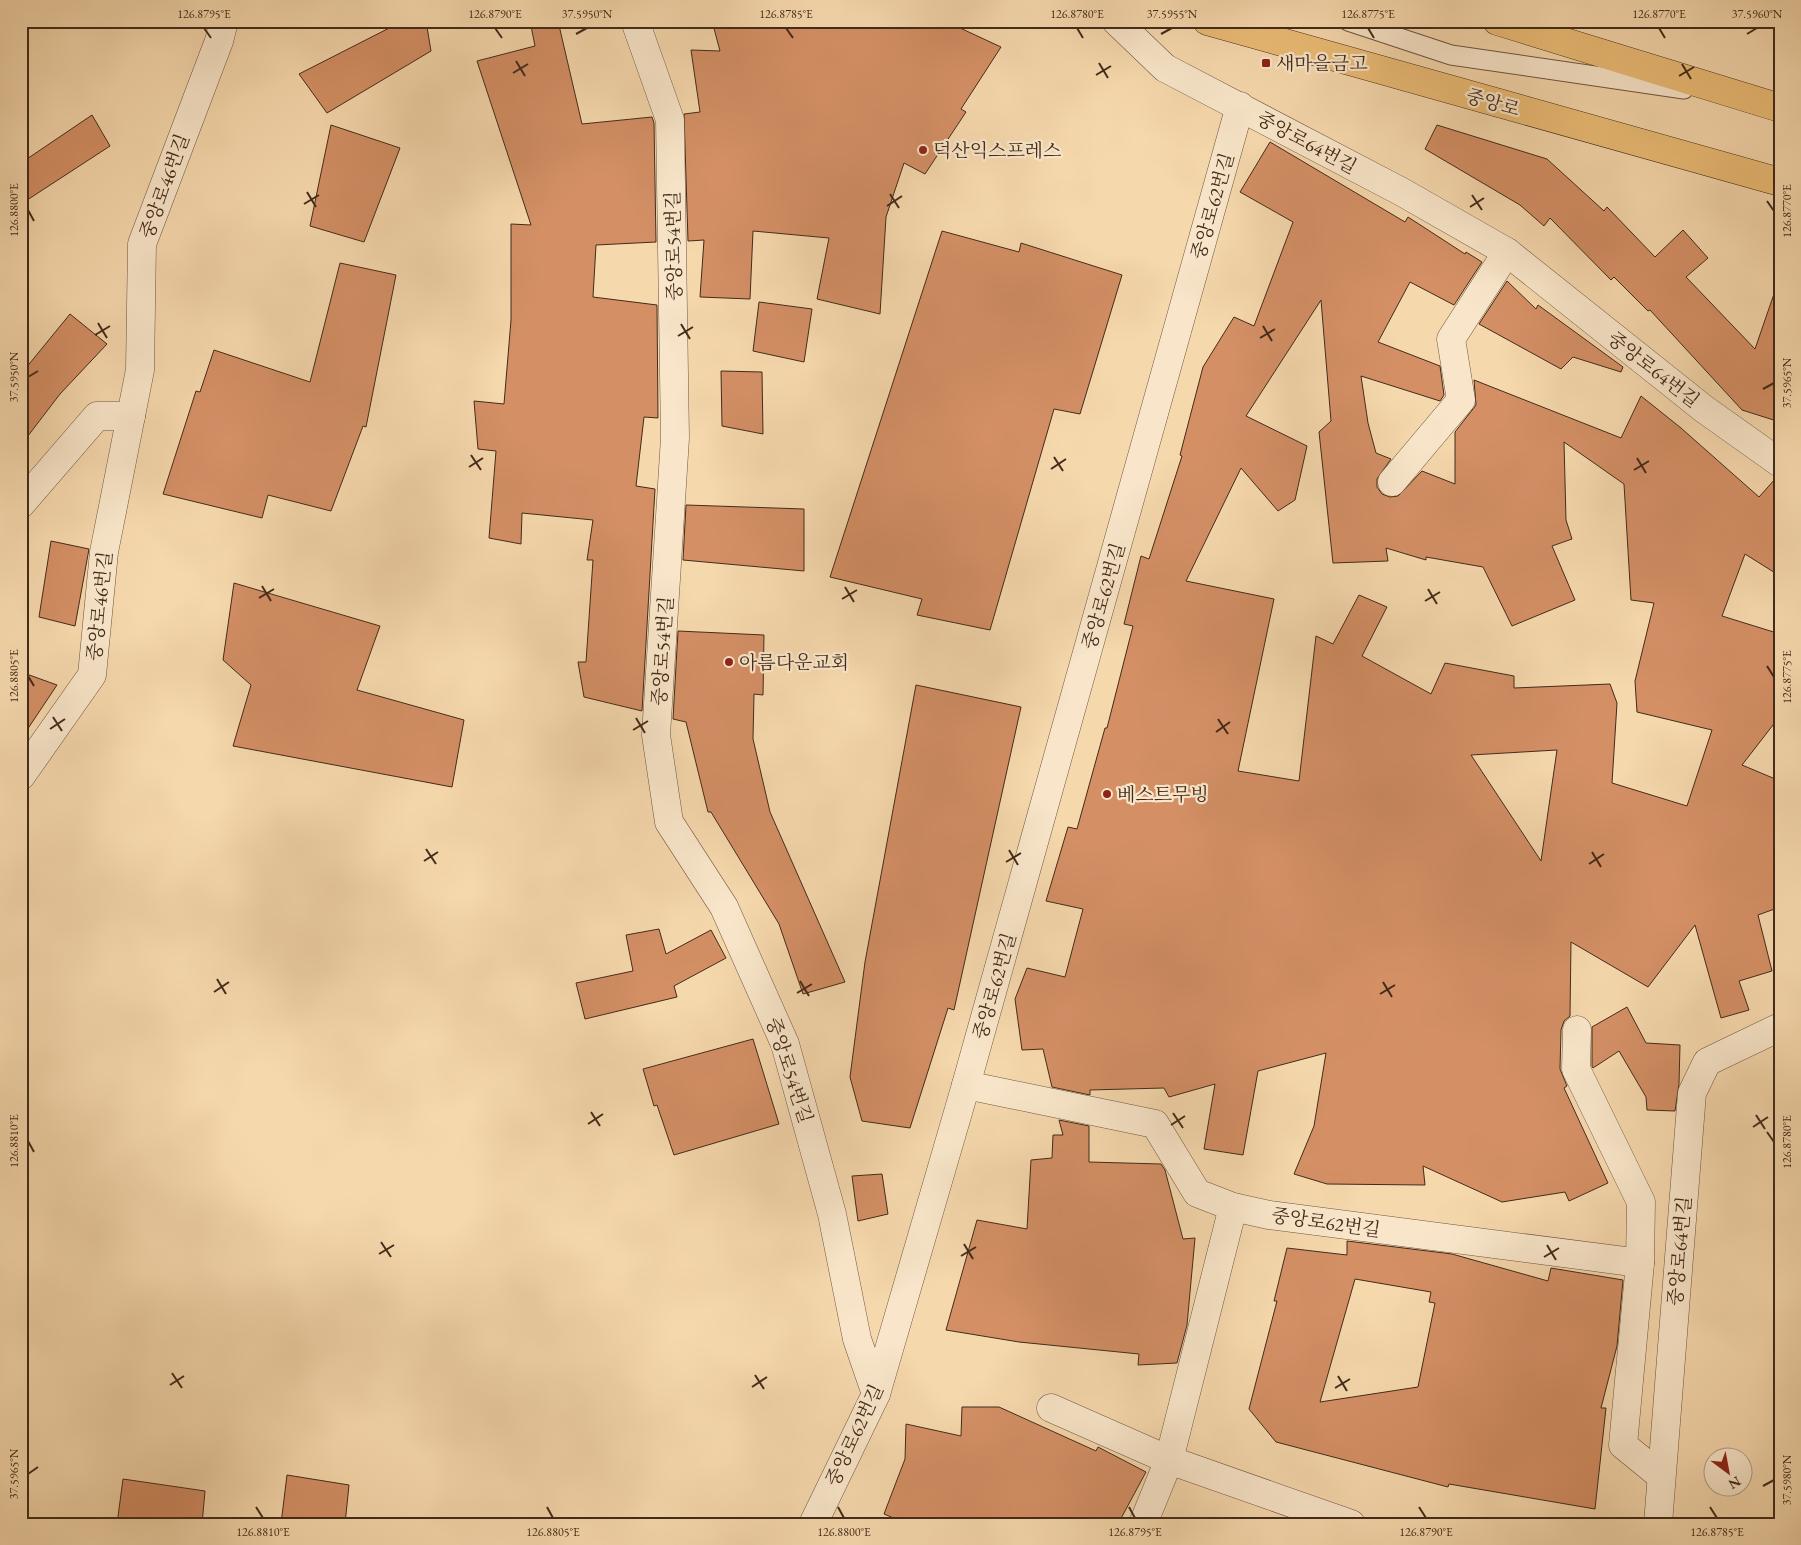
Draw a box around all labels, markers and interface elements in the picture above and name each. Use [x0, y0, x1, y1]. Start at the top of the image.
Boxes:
text: 126.8795°E [177, 6, 231, 22]
text: 126.8790°E [468, 6, 522, 22]
text: 37.5950°N [562, 6, 613, 22]
text: 126.8785°E [759, 6, 813, 22]
text: 126.8780°E [1050, 6, 1104, 22]
text: 37.5955°N [1147, 6, 1198, 22]
text: 126.8775°E [1341, 6, 1395, 22]
text: 126.8770°E [1632, 6, 1686, 22]
text: 37.5960°N [1732, 6, 1783, 22]
place label: 새마을금고 [1276, 51, 1368, 76]
marker: 새마을금고 [1260, 57, 1272, 69]
street label: 중앙로 [1463, 83, 1523, 122]
street label: 중앙로64번길 [1252, 106, 1361, 179]
street label: 중앙로46번길 [134, 130, 195, 242]
place label: 덕산익스프레스 [933, 138, 1061, 163]
marker: 덕산익스프레스 [917, 144, 929, 156]
street label: 중앙로62번길 [1185, 150, 1240, 262]
text: 126.8800°E [6, 183, 22, 237]
text: 126.8770°E [1779, 184, 1795, 238]
street label: 중앙로54번길 [660, 191, 687, 301]
street label: 중앙로64번길 [1603, 326, 1705, 413]
text: 37.5950°N [6, 351, 22, 402]
text: 37.5965°N [1779, 357, 1795, 408]
street label: 중앙로62번길 [1076, 540, 1131, 652]
street label: 중앙로46번길 [81, 550, 118, 662]
street label: 중앙로54번길 [646, 595, 679, 707]
text: 126.8805°E [6, 649, 22, 703]
place label: 아름다운교회 [739, 650, 849, 675]
text: 126.8775°E [1779, 650, 1795, 704]
marker: 아름다운교회 [723, 656, 735, 668]
place label: 베스트무빙 [1117, 782, 1209, 807]
marker: 베스트무빙 [1101, 788, 1113, 800]
street label: 중앙로62번길 [967, 930, 1022, 1042]
street label: 중앙로54번길 [761, 1014, 818, 1126]
text: 126.8810°E [6, 1114, 22, 1168]
text: 126.8780°E [1779, 1115, 1795, 1169]
street label: 중앙로64번길 [1662, 1195, 1697, 1307]
street label: 중앙로62번길 [1270, 1202, 1382, 1243]
street label: 중앙로62번길 [820, 1380, 889, 1490]
text: 37.5965°N [6, 1448, 22, 1499]
north arrow [1704, 1448, 1754, 1498]
text: 37.5980°N [1779, 1454, 1795, 1505]
text: N [1725, 1472, 1744, 1494]
text: 126.8810°E [236, 1524, 290, 1540]
text: 126.8805°E [526, 1524, 580, 1540]
text: 126.8800°E [817, 1524, 871, 1540]
text: 126.8795°E [1108, 1524, 1162, 1540]
text: 126.8790°E [1399, 1524, 1453, 1540]
text: 126.8785°E [1690, 1524, 1744, 1540]

